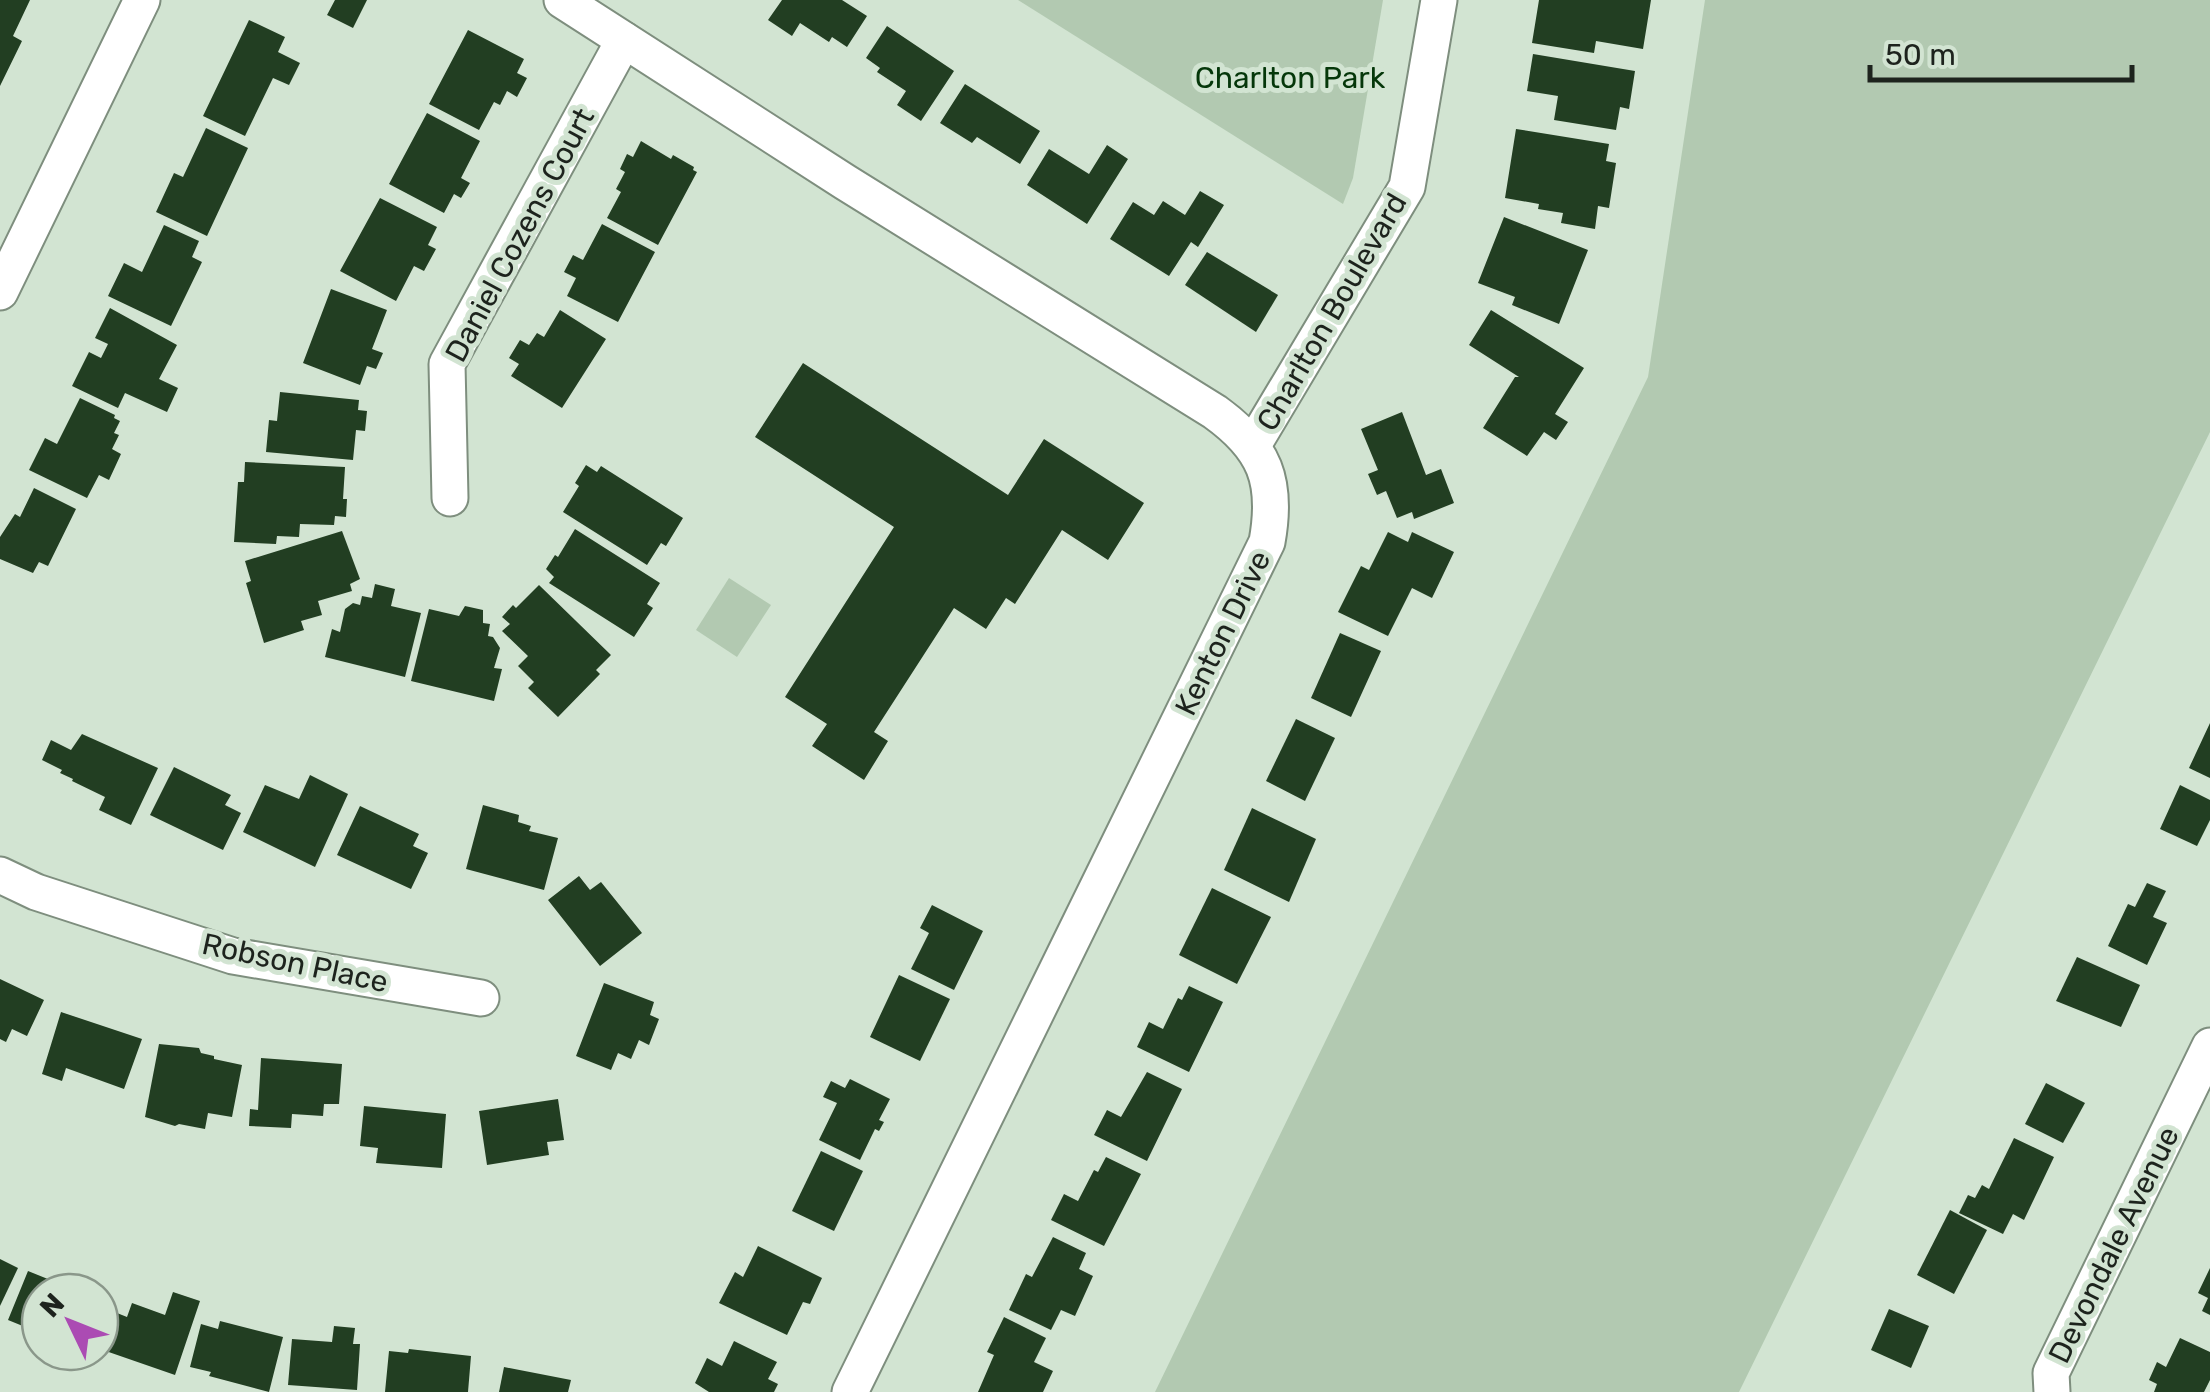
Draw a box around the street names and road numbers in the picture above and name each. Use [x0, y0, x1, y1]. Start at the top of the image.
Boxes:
street label: Daniel Cozens Court [438, 102, 602, 368]
street label: Charlton Boulevard [1249, 187, 1415, 437]
street label: Kenton Drive [1168, 545, 1278, 721]
street label: Robson Place [199, 926, 391, 1000]
street label: Devondale Avenue [2041, 1121, 2187, 1369]

